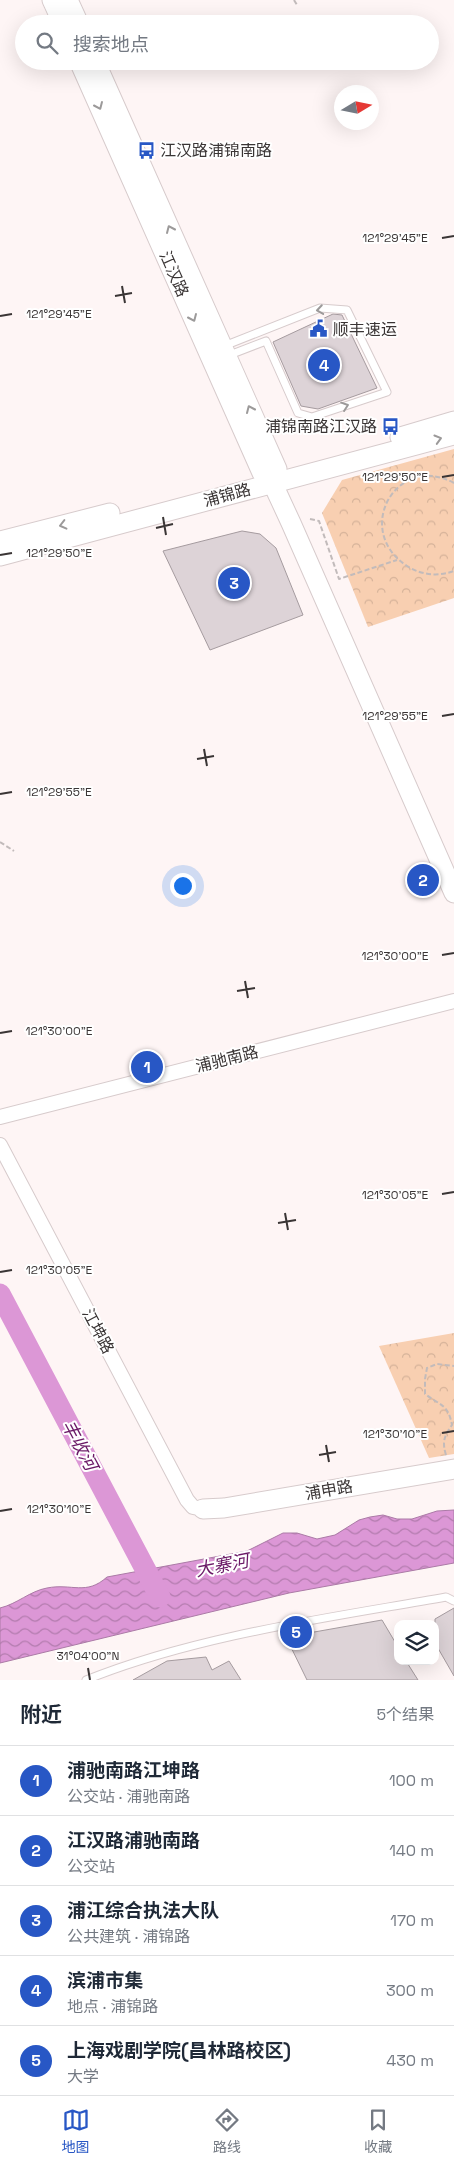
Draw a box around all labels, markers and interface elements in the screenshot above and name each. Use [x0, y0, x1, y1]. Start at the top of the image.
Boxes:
search box [15, 15, 439, 70]
icon: search [33, 29, 61, 57]
text: 搜索地点 [73, 32, 149, 57]
north arrow [334, 85, 379, 130]
one-way arrow [93, 101, 104, 110]
bus stop icon: 江汉路浦锦南路 [136, 140, 156, 160]
place label: 江汉路浦锦南路 [160, 140, 272, 161]
one-way arrow [165, 225, 176, 234]
text: 121°29'45"E [362, 230, 428, 246]
street label: 江汉路 [155, 248, 193, 300]
one-way arrow [316, 304, 324, 315]
text: 121°29'45"E [26, 306, 92, 322]
one-way arrow [187, 313, 198, 322]
public building icon: 顺丰速运 [309, 319, 329, 339]
place label: 顺丰速运 [333, 319, 397, 340]
pin: 4 [308, 346, 340, 384]
one-way arrow [341, 402, 349, 412]
one-way arrow [246, 405, 257, 414]
place label: 浦锦南路江汉路 [265, 416, 377, 437]
bus stop icon: 浦锦南路江汉路 [381, 416, 401, 436]
one-way arrow [433, 435, 442, 445]
text: 121°29'50"E [362, 469, 428, 485]
street label: 浦锦路 [201, 479, 253, 511]
one-way arrow [58, 519, 67, 530]
text: 121°29'50"E [26, 545, 92, 561]
pin: 3 [218, 564, 250, 602]
text: 121°29'55"E [362, 708, 428, 724]
text: 121°29'55"E [26, 784, 92, 800]
pin: 2 [407, 861, 439, 899]
your location [170, 873, 196, 899]
text: 121°30'00"E [361, 948, 429, 964]
text: 121°30'00"E [25, 1023, 93, 1039]
street label: 浦驰南路 [193, 1041, 261, 1077]
pin: 1 [131, 1048, 163, 1086]
text: 121°30'05"E [362, 1187, 429, 1203]
text: 121°30'05"E [26, 1262, 93, 1278]
street label: 江坤路 [77, 1305, 119, 1357]
water label: 丰收河 [57, 1416, 104, 1477]
text: 121°30'10"E [363, 1426, 427, 1442]
street label: 浦申路 [304, 1475, 354, 1505]
text: 121°30'10"E [27, 1501, 91, 1517]
water label: 大寨河 [193, 1548, 254, 1581]
pin: 5 [280, 1613, 312, 1651]
map controls [394, 1620, 439, 1665]
button: layers [394, 1620, 439, 1665]
text: 31°04'00"N [57, 1648, 119, 1664]
text: 附近 [20, 1701, 62, 1728]
text: 5个结果 [376, 1704, 434, 1725]
text: 浦驰南路江坤路 [67, 1758, 200, 1783]
text: 1 [32, 1770, 40, 1791]
text: 100 m [389, 1770, 434, 1791]
text: 公交站 · 浦驰南路 [67, 1786, 190, 1807]
text: 江汉路浦驰南路 [67, 1828, 200, 1853]
text: 2 [31, 1840, 41, 1861]
text: 140 m [389, 1840, 434, 1861]
text: 公交站 [67, 1856, 115, 1877]
text: 浦江综合执法大队 [67, 1898, 219, 1923]
text: 3 [31, 1910, 41, 1931]
text: 170 m [390, 1910, 434, 1931]
text: 公共建筑 · 浦锦路 [67, 1926, 190, 1947]
text: 滨浦市集 [67, 1968, 143, 1993]
text: 4 [31, 1980, 41, 2001]
text: 300 m [386, 1980, 434, 2001]
text: 地点 · 浦锦路 [67, 1996, 158, 2017]
text: 上海戏剧学院(昌林路校区) [67, 2038, 291, 2063]
text: 5 [31, 2050, 41, 2071]
text: 430 m [386, 2050, 434, 2071]
text: 大学 [67, 2066, 99, 2087]
tab: 地图 [62, 2106, 90, 2156]
tab: 路线 [213, 2106, 241, 2156]
tab: 收藏 [364, 2106, 392, 2156]

